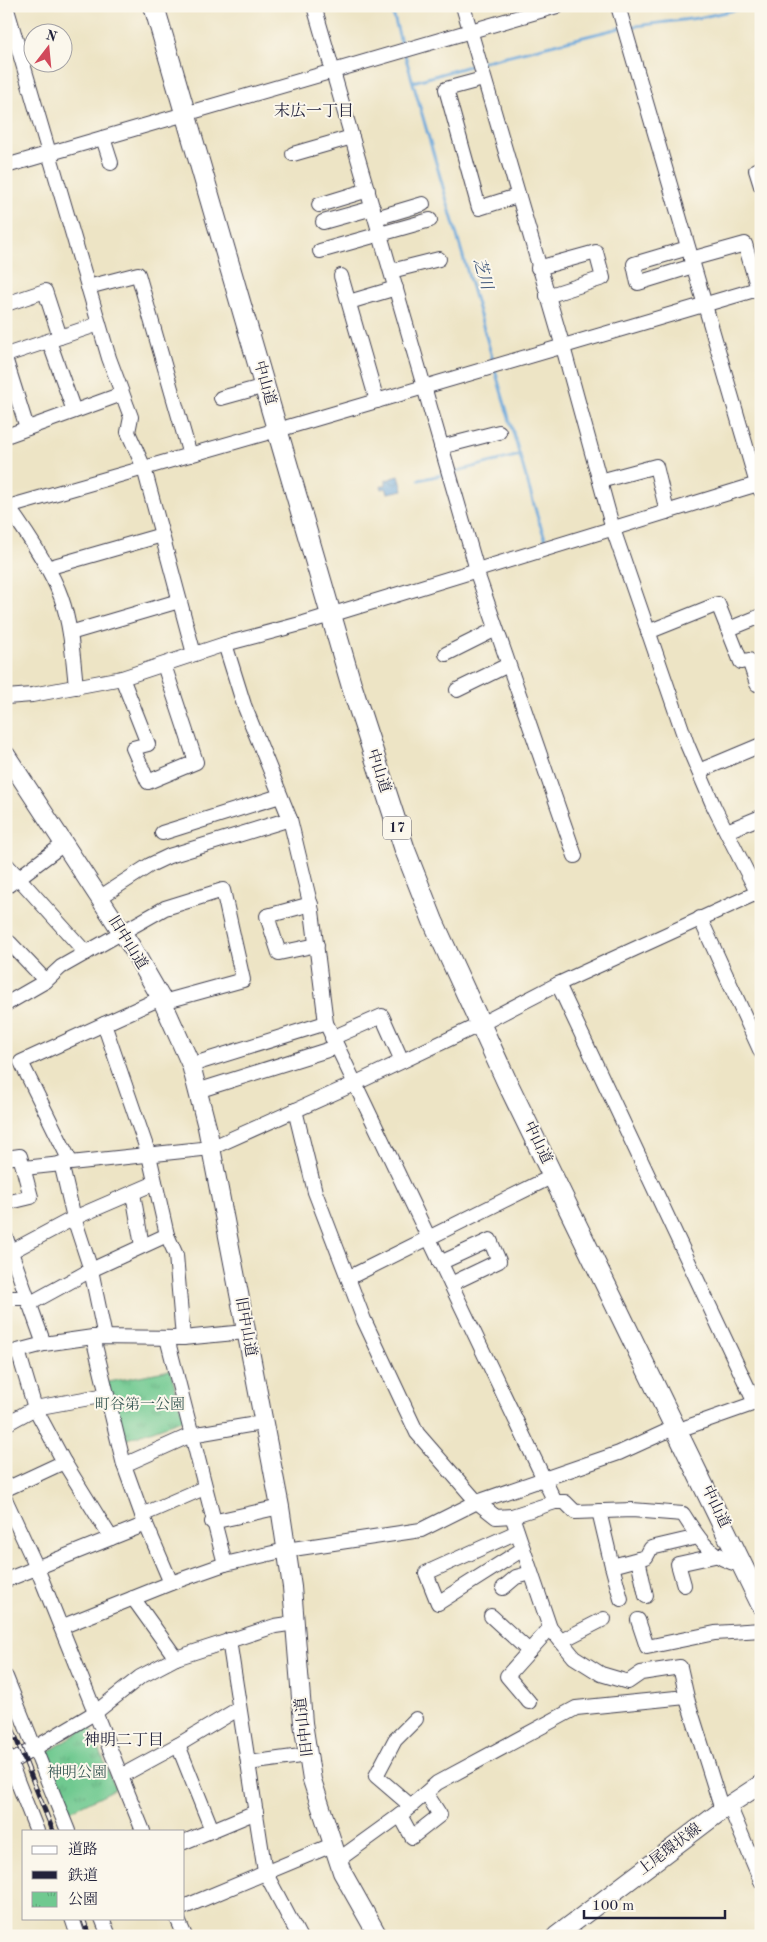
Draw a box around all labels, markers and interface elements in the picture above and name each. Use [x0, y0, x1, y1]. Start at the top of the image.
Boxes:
north arrow [22, 22, 72, 72]
text: N [44, 28, 59, 45]
district label: 末広一丁目 [274, 102, 354, 120]
water label: 芝川 [470, 256, 497, 294]
street label: 中山道 [251, 359, 279, 407]
street label: 中山道 [364, 747, 394, 795]
road number: 17 [383, 816, 411, 840]
street label: 旧中山道 [105, 913, 151, 972]
street label: 中山道 [520, 1119, 555, 1167]
street label: 旧中山道 [232, 1296, 260, 1358]
park label: 町谷第一公園 [95, 1396, 185, 1413]
street label: 中山道 [698, 1483, 733, 1531]
street label: 旧中山道 [292, 1696, 316, 1758]
district label: 神明二丁目 [84, 1731, 164, 1749]
park label: 神明公園 [47, 1764, 107, 1781]
street label: 上尾環状線 [634, 1820, 704, 1879]
legend [22, 1830, 185, 1920]
text: 道路 [68, 1841, 98, 1858]
text: 鉄道 [68, 1867, 98, 1884]
scale bar [584, 1887, 726, 1919]
text: 公園 [68, 1891, 98, 1908]
text: 100 m [592, 1899, 634, 1914]

